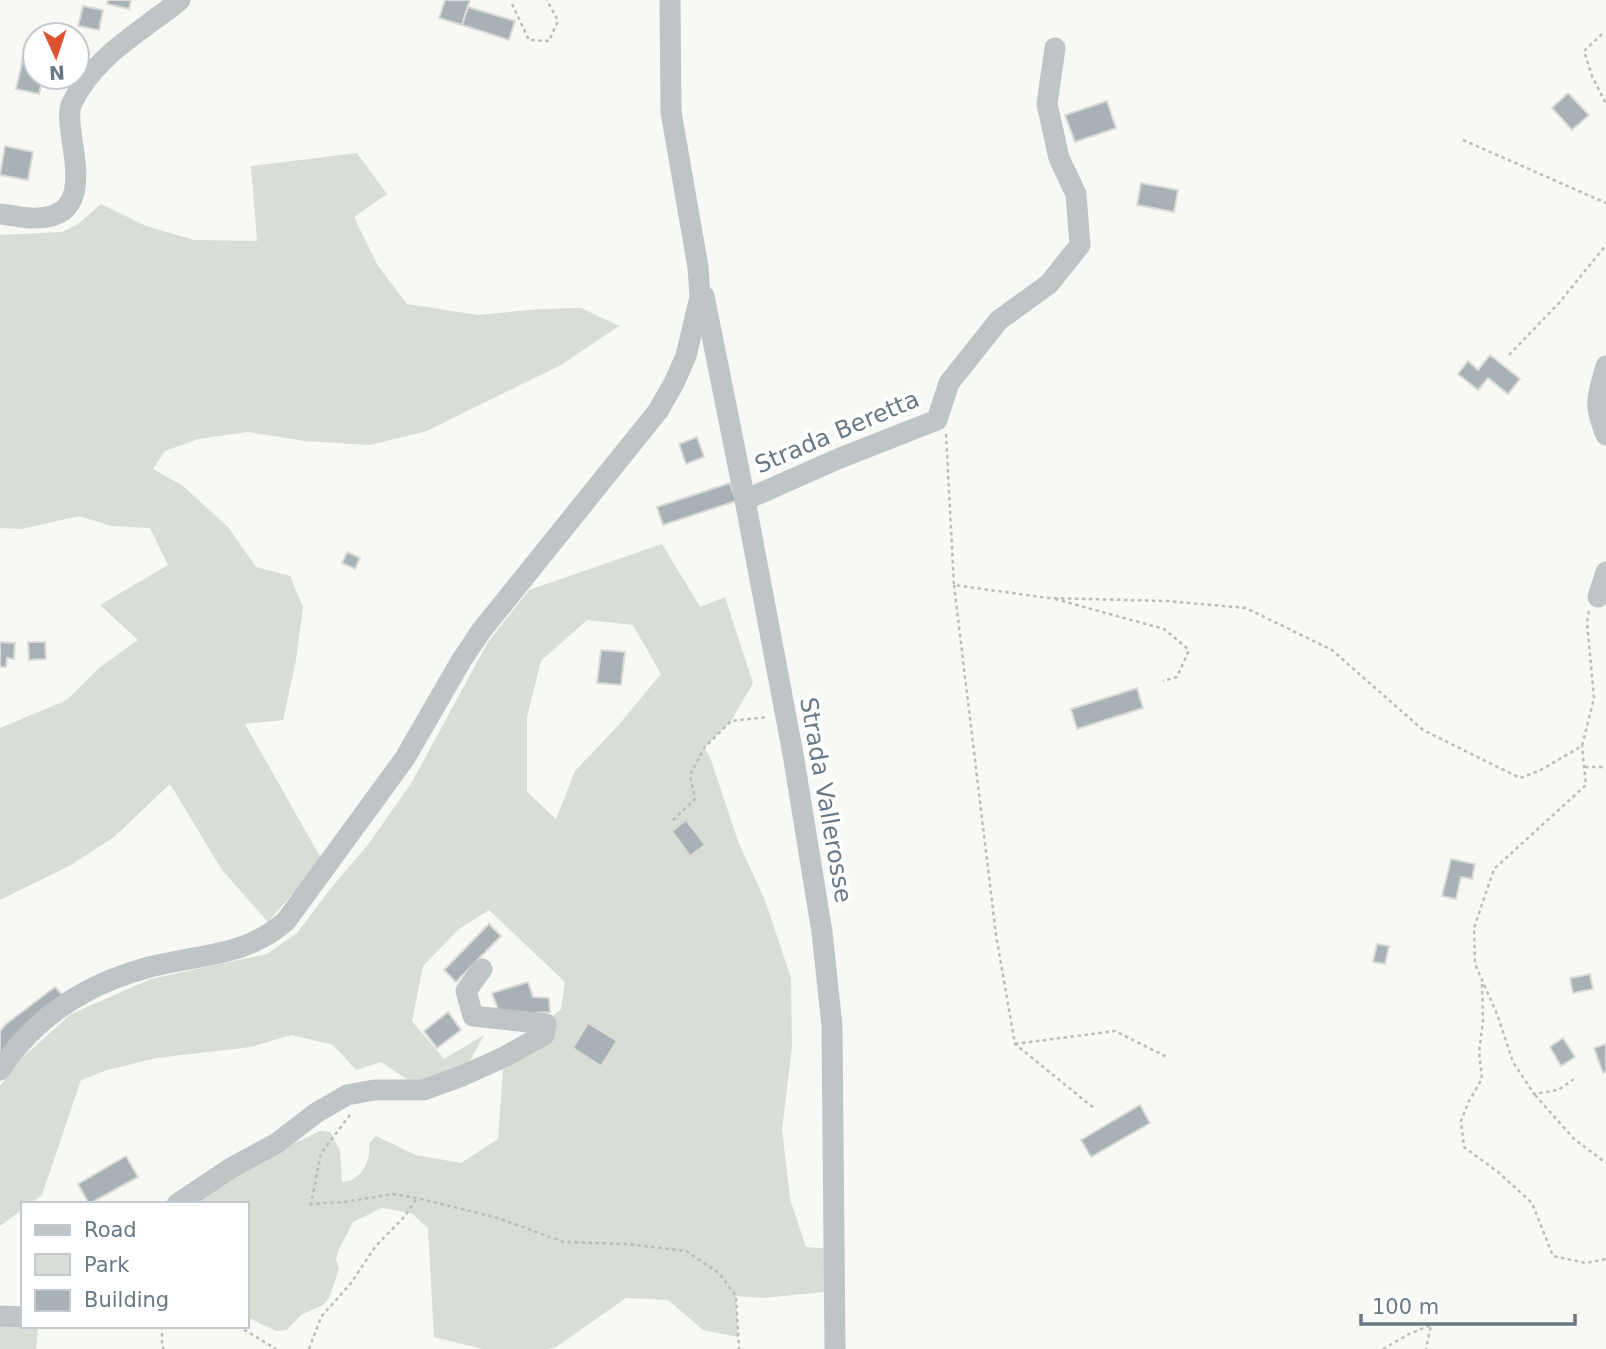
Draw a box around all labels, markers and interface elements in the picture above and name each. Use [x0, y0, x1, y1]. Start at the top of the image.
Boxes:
north arrow [21, 21, 91, 91]
text: N [48, 62, 65, 84]
street label: Strada Beretta [751, 385, 923, 479]
street label: Strada Vallerosse [794, 695, 858, 905]
legend [21, 1202, 248, 1328]
text: Road [84, 1218, 137, 1242]
text: Park [84, 1253, 130, 1277]
scale bar [1361, 1282, 1574, 1326]
text: Building [84, 1288, 169, 1312]
text: 100 m [1372, 1295, 1439, 1319]

